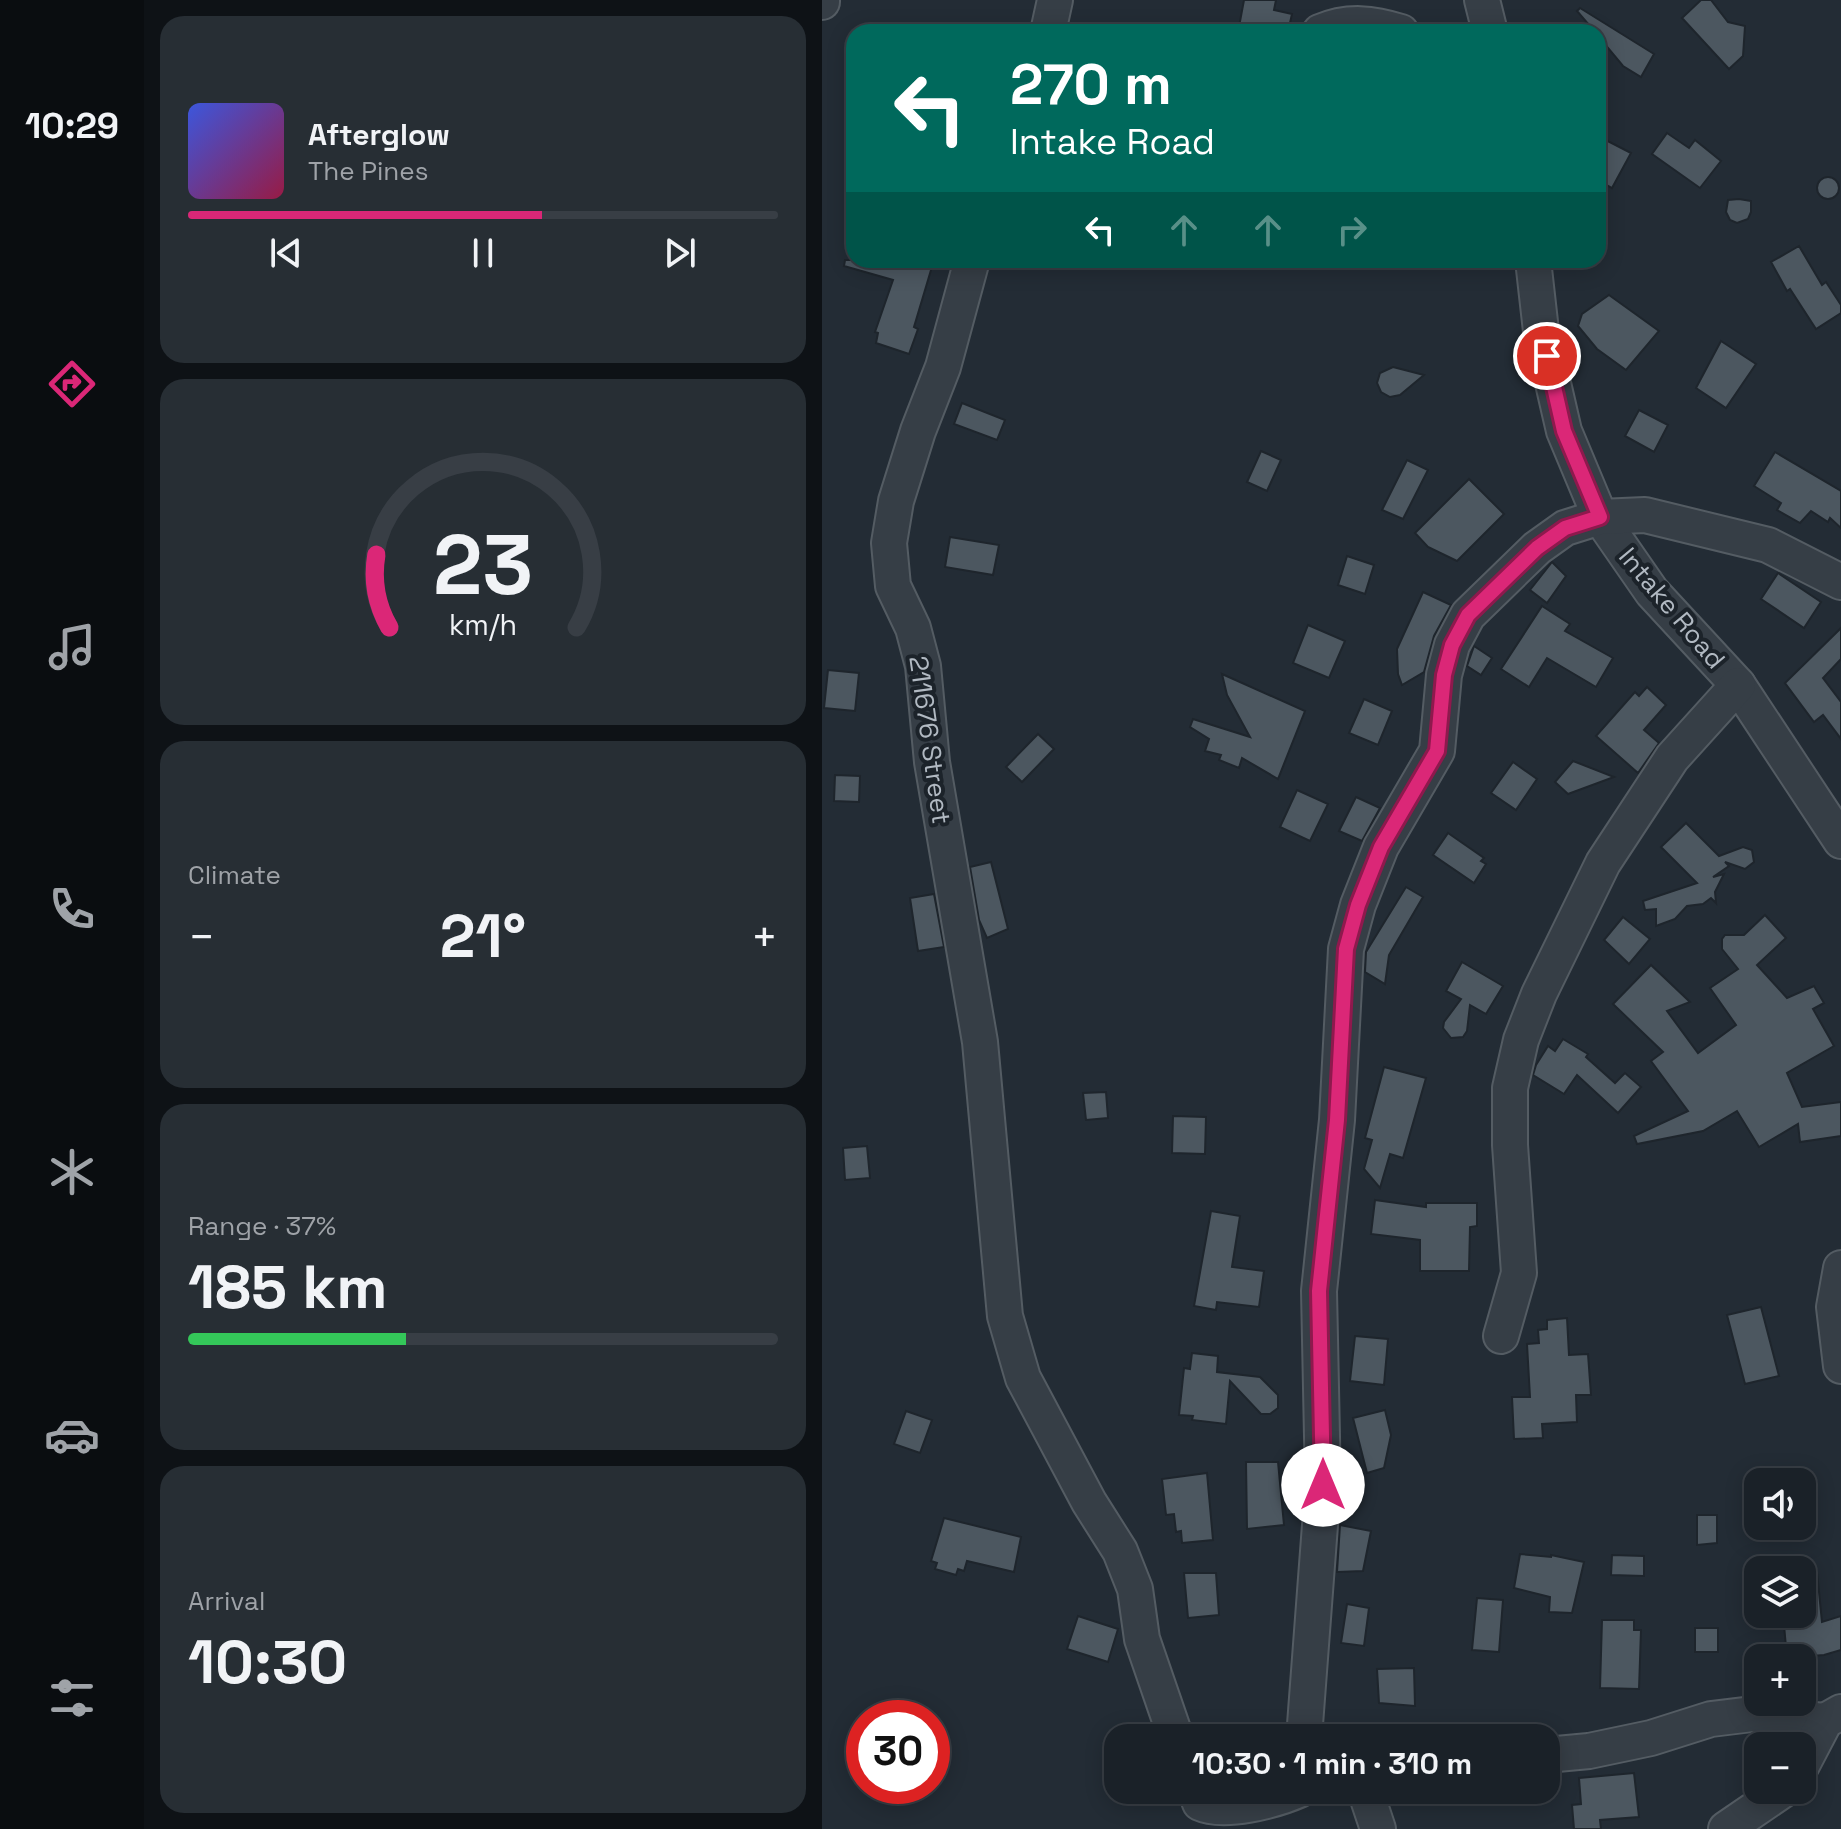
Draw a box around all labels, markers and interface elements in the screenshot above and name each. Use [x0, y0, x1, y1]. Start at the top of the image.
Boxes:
text: 270 m [1010, 49, 1172, 120]
icon: left [878, 56, 982, 160]
text: 10:29 [25, 103, 119, 149]
text: Afterglow [308, 115, 450, 154]
text: Intake Road [1010, 119, 1215, 165]
text: The Pines [308, 154, 428, 188]
icon: left [1078, 208, 1122, 252]
icon: ahead [1162, 208, 1206, 252]
icon: ahead [1246, 208, 1290, 252]
icon: right [1330, 208, 1374, 252]
icon: previous [264, 231, 308, 275]
icon: pause [461, 231, 505, 275]
icon: next [658, 231, 702, 275]
pin [1513, 322, 1581, 390]
icon: arrive [1525, 334, 1569, 378]
icon: directions [44, 356, 100, 412]
text: 23 [433, 511, 533, 617]
street label: Intake Road [1611, 540, 1733, 676]
text: km/h [449, 607, 517, 643]
icon: music [44, 619, 100, 675]
street label: 211676 Street [901, 654, 959, 826]
text: Climate [188, 858, 281, 892]
icon: phone [44, 881, 100, 937]
text: 21° [440, 898, 526, 975]
text: − [188, 909, 215, 965]
text: + [751, 909, 778, 965]
icon: climate [44, 1144, 100, 1200]
text: Range · 37% [188, 1209, 336, 1243]
text: 185 km [188, 1249, 387, 1326]
icon: car [44, 1407, 100, 1463]
position arrow [1281, 1443, 1365, 1527]
map controls [1744, 1468, 1816, 1804]
button: sound [1744, 1468, 1816, 1540]
button: layers [1744, 1556, 1816, 1628]
text: Arrival [188, 1584, 265, 1618]
text: 10:30 [188, 1624, 347, 1701]
button: + [1744, 1644, 1816, 1716]
icon: filters [44, 1670, 100, 1726]
speed limit sign: 30 [846, 1700, 950, 1804]
button: − [1744, 1732, 1816, 1804]
text: 10:30 · 1 min · 310 m [1192, 1744, 1472, 1783]

